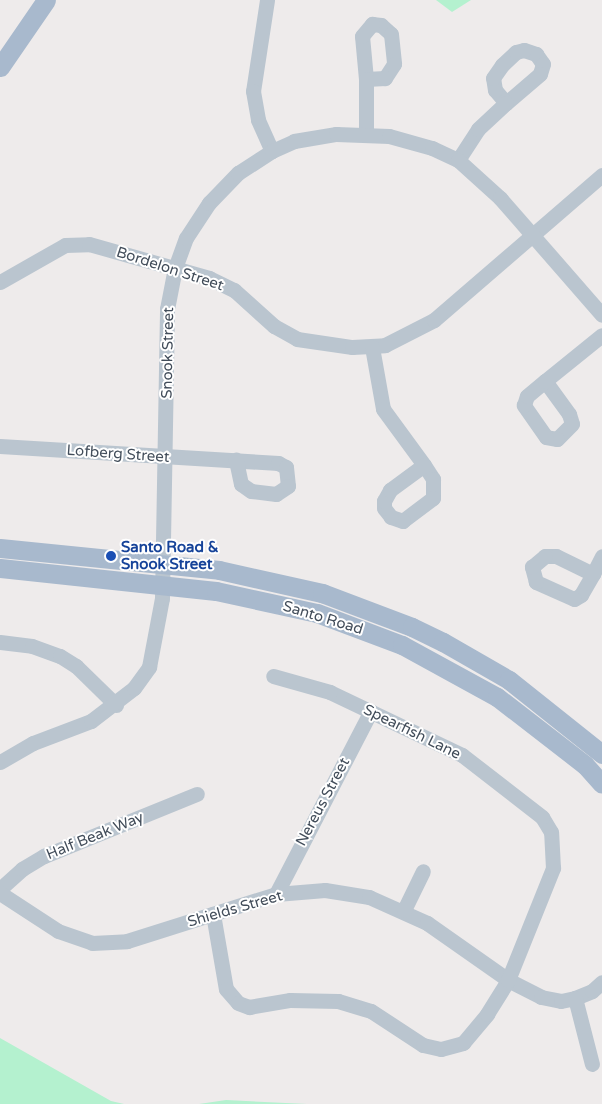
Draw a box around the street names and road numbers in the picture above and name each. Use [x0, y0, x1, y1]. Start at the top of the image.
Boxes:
street label: Bordelon Street [114, 243, 226, 295]
street label: Snook Street [158, 307, 178, 399]
street label: Lofberg Street [66, 441, 170, 467]
street label: Santo Road [281, 597, 365, 639]
street label: Spearfish Lane [361, 701, 463, 763]
street label: Nereus Street [292, 755, 354, 849]
street label: Half Beak Way [44, 808, 146, 864]
street label: Shields Street [186, 887, 284, 931]

